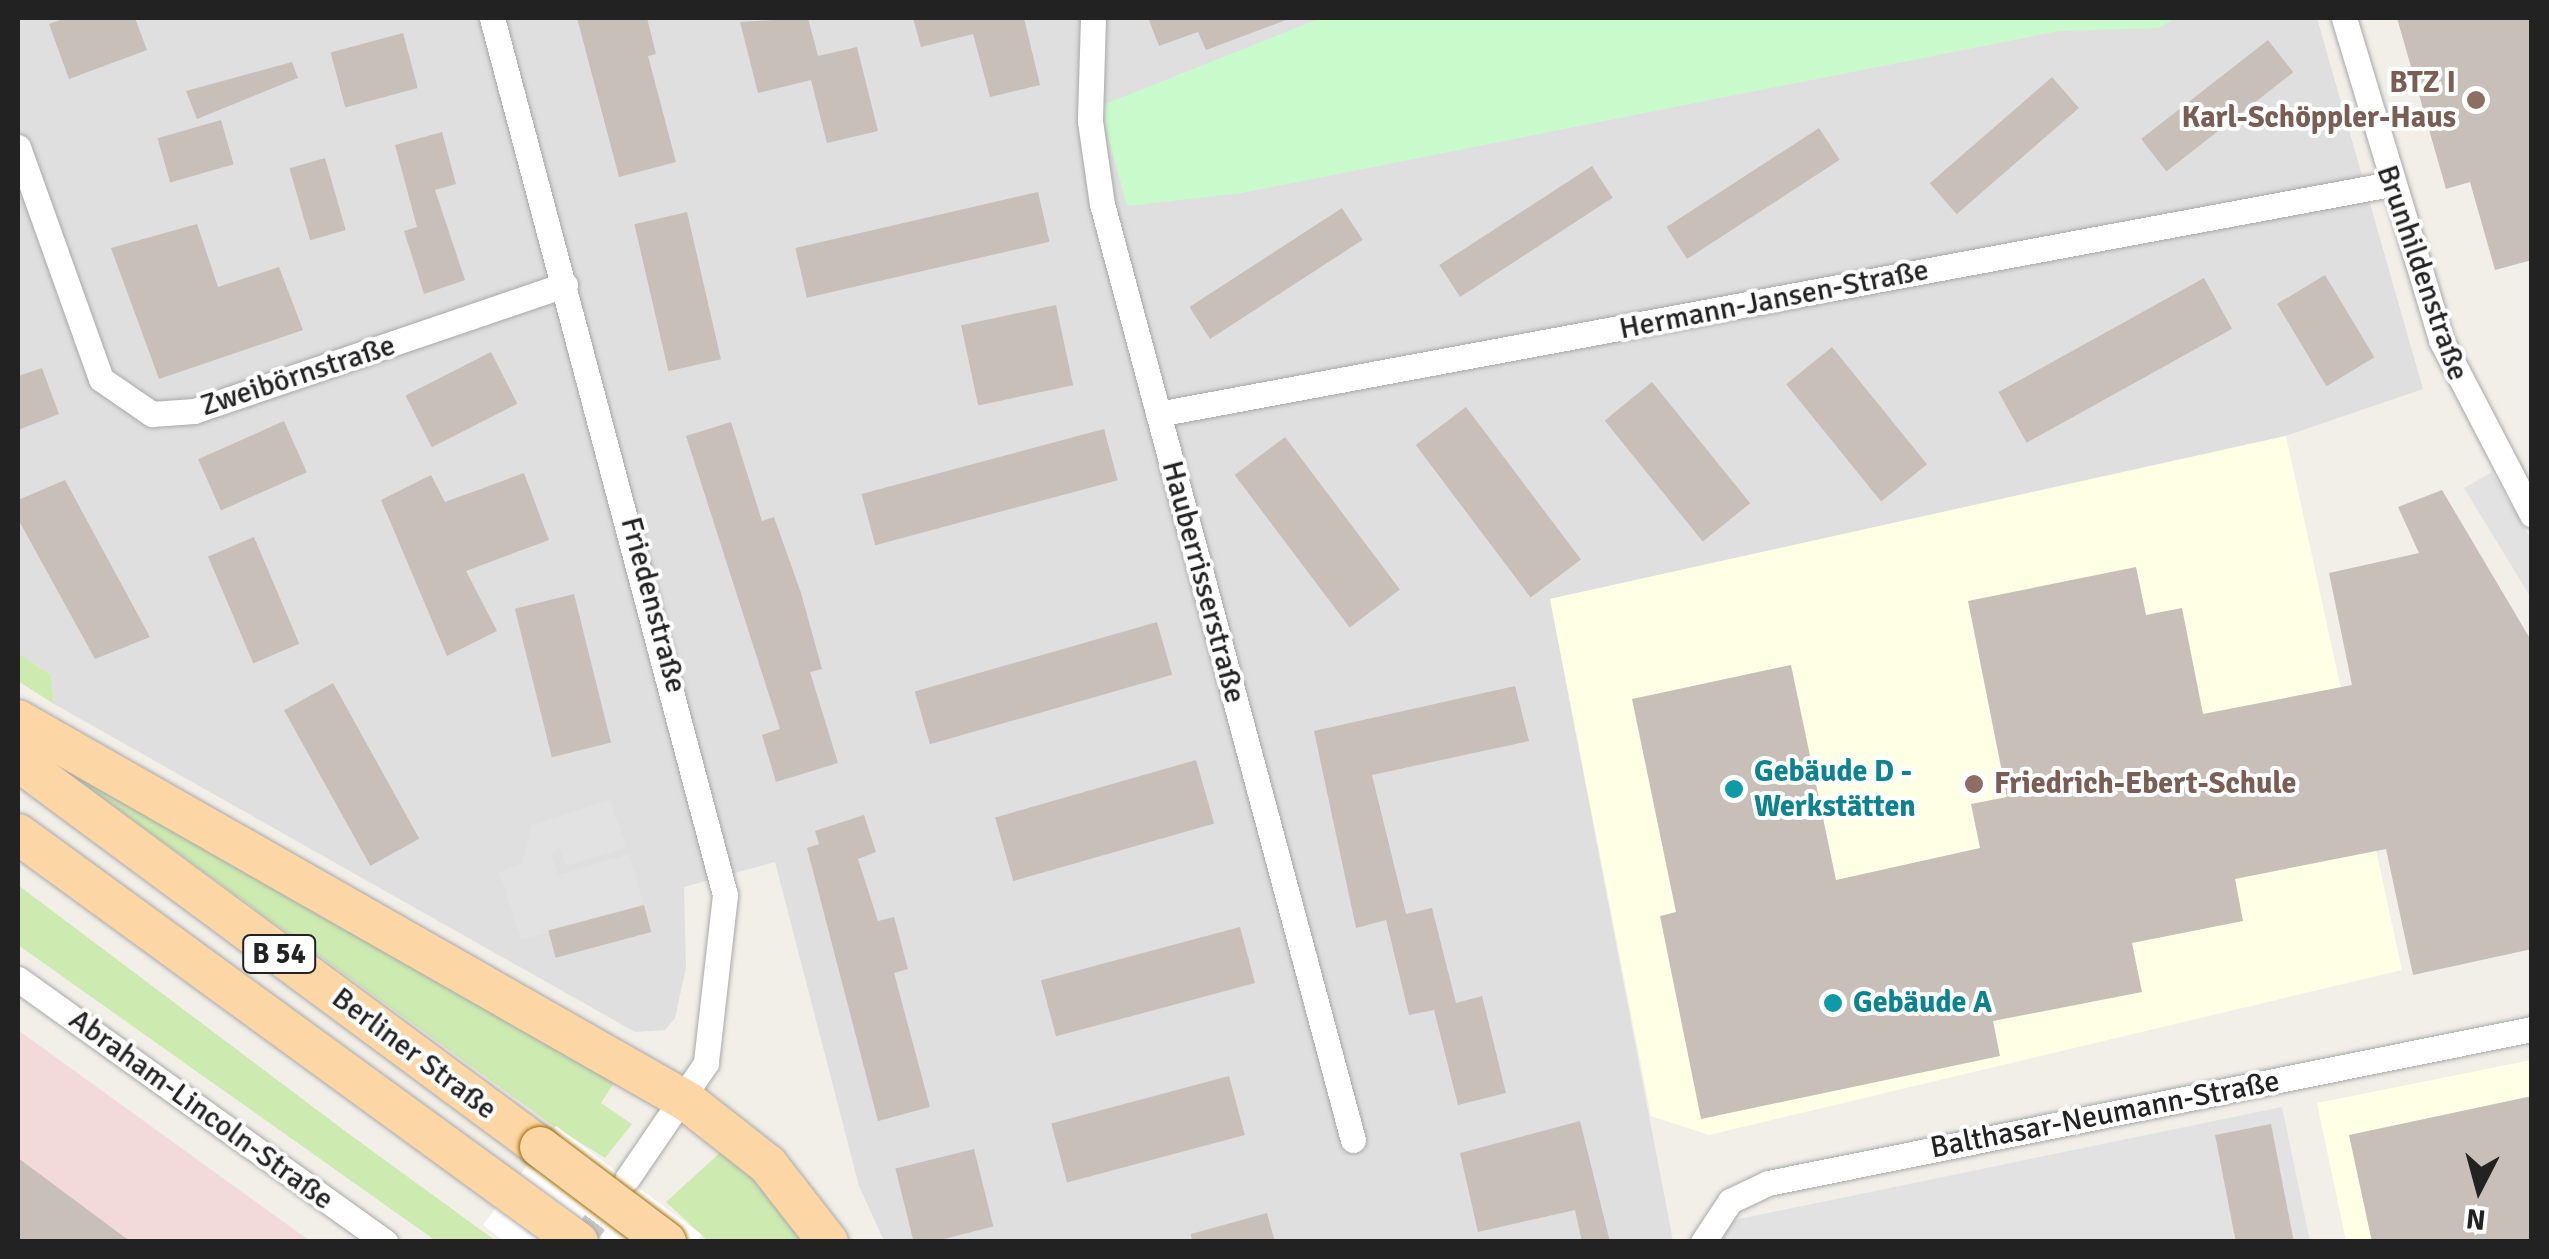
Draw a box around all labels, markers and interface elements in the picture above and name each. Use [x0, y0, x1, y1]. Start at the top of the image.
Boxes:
place label: BTZ I Karl-Schöppler-Haus [2182, 65, 2456, 136]
marker: BTZ I Karl-Schöppler-Haus [2465, 89, 2487, 111]
street label: Brunhildenstraße [2368, 161, 2476, 385]
street label: Hermann-Jansen-Straße [1616, 252, 1932, 348]
street label: Zweibörnstraße [196, 328, 400, 424]
street label: Hauberrisserstraße [1153, 457, 1253, 707]
street label: Friedenstraße [612, 513, 694, 697]
place label: Gebäude D - Werkstätten [1754, 754, 1916, 824]
place label: Friedrich-Ebert-Schule [1994, 766, 2296, 802]
marker: Friedrich-Ebert-Schule [1963, 773, 1985, 795]
marker: Gebäude D - Werkstätten [1723, 778, 1745, 800]
road number: B 54 [242, 931, 316, 977]
street label: Berliner Straße [324, 980, 504, 1128]
place label: Gebäude A [1853, 985, 1992, 1021]
marker: Gebäude A [1822, 992, 1844, 1014]
street label: Abraham-Lincoln-Straße [62, 1002, 340, 1218]
street label: Balthasar-Neumann-Straße [1927, 1063, 2283, 1167]
north arrow [2429, 1139, 2529, 1239]
text: N [2464, 1201, 2487, 1237]

